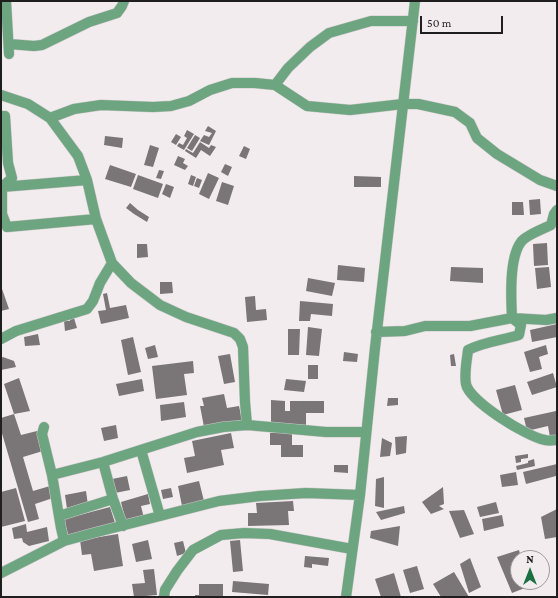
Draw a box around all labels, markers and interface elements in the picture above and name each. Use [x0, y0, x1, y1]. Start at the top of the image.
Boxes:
scale bar [422, 8, 505, 34]
text: 50 m [427, 16, 451, 30]
north arrow [510, 550, 550, 590]
text: N [526, 553, 534, 565]

